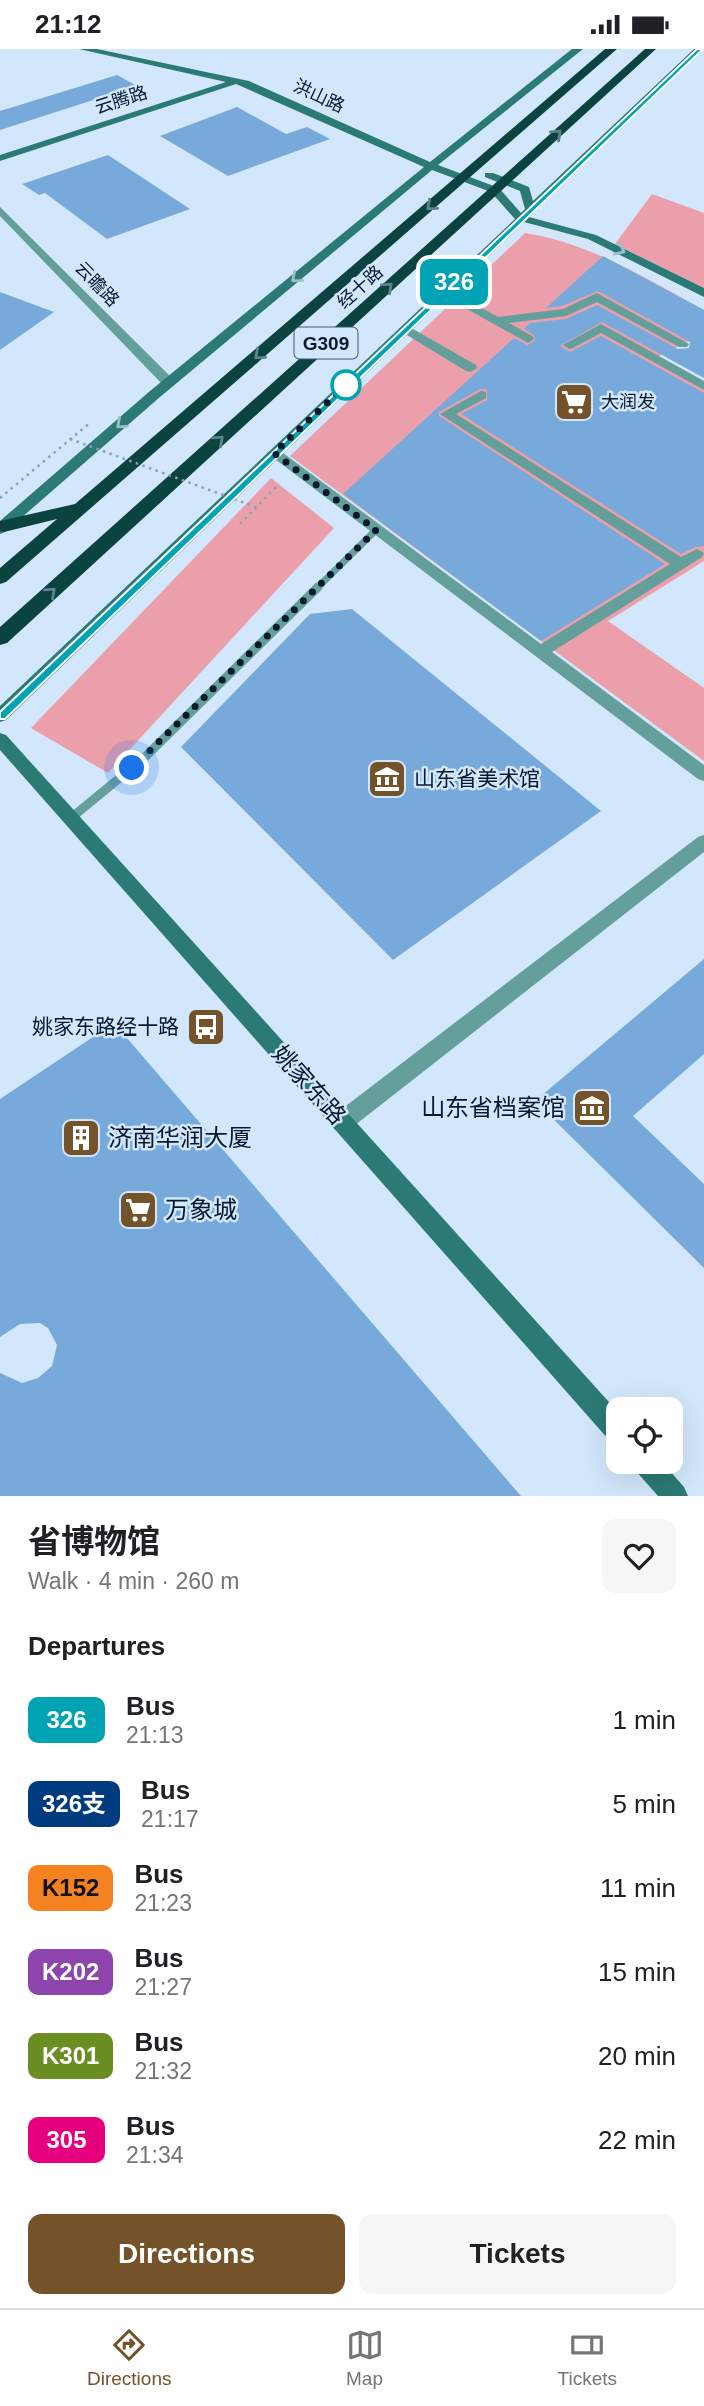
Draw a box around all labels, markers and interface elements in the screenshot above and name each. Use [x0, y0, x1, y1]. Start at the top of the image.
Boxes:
text: 21:12 [35, 9, 102, 39]
street label: 洪山路 [290, 76, 348, 116]
street label: 云腾路 [92, 82, 150, 118]
one-way arrow [549, 130, 562, 143]
one-way arrow [426, 198, 439, 210]
one-way arrow [613, 242, 625, 256]
street label: 云瞻路 [71, 258, 123, 310]
line badge: 326 [414, 259, 494, 305]
street label: 经十路 [333, 262, 387, 312]
text: 326 [434, 268, 474, 295]
one-way arrow [291, 270, 303, 283]
one-way arrow [380, 283, 393, 295]
road number: G309 [294, 327, 358, 359]
one-way arrow [254, 347, 267, 359]
unlabelled marker [331, 370, 361, 400]
supermarket icon: 大润发 [553, 381, 595, 423]
place label: 大润发 [601, 392, 655, 412]
one-way arrow [116, 416, 129, 428]
one-way arrow [211, 435, 224, 448]
one-way arrow [43, 588, 56, 600]
your location [114, 750, 149, 785]
museum icon: 山东省美术馆 [366, 758, 408, 800]
place label: 山东省美术馆 [414, 767, 540, 790]
bus stop icon: 姚家东路经十路 [185, 1006, 227, 1048]
place label: 姚家东路经十路 [32, 1015, 179, 1038]
street label: 姚家东路 [267, 1040, 352, 1129]
museum icon: 山东省档案馆 [571, 1087, 613, 1129]
place label: 山东省档案馆 [421, 1094, 565, 1121]
building icon: 济南华润大厦 [60, 1117, 102, 1159]
place label: 济南华润大厦 [108, 1124, 252, 1151]
supermarket icon: 万象城 [117, 1189, 159, 1231]
place label: 万象城 [165, 1196, 237, 1223]
map controls [606, 1397, 683, 1474]
button: locate [606, 1397, 683, 1474]
button: heart [602, 1519, 676, 1593]
text: 省博物馆 [28, 1523, 160, 1560]
text: Walk · 4 min · 260 m [28, 1568, 239, 1594]
text: Departures [28, 1631, 165, 1661]
text: Bus [126, 1691, 175, 1721]
text: 1 min [612, 1705, 676, 1735]
text: 326 [46, 1706, 87, 1733]
text: 21:13 [126, 1722, 184, 1748]
text: Bus [141, 1775, 190, 1805]
text: 5 min [612, 1789, 676, 1819]
text: 326支 [42, 1790, 106, 1817]
text: 21:17 [141, 1806, 199, 1832]
text: Bus [134, 1859, 184, 1889]
text: 11 min [600, 1873, 676, 1903]
text: K152 [42, 1874, 99, 1901]
text: 21:23 [134, 1890, 192, 1916]
text: Bus [134, 1943, 184, 1973]
text: 15 min [598, 1957, 676, 1987]
text: K202 [42, 1958, 99, 1985]
text: 21:27 [134, 1974, 192, 2000]
text: Bus [134, 2027, 184, 2057]
text: 20 min [598, 2041, 676, 2071]
text: K301 [42, 2042, 99, 2069]
text: 21:32 [134, 2058, 192, 2084]
text: Bus [126, 2111, 175, 2141]
text: 22 min [598, 2125, 676, 2155]
text: 305 [46, 2126, 87, 2153]
text: 21:34 [126, 2142, 184, 2168]
button: Directions [28, 2214, 345, 2294]
button: Tickets [359, 2214, 676, 2294]
tab: Directions [87, 2326, 171, 2390]
tab: Map [346, 2326, 384, 2390]
tab: Tickets [558, 2326, 617, 2390]

